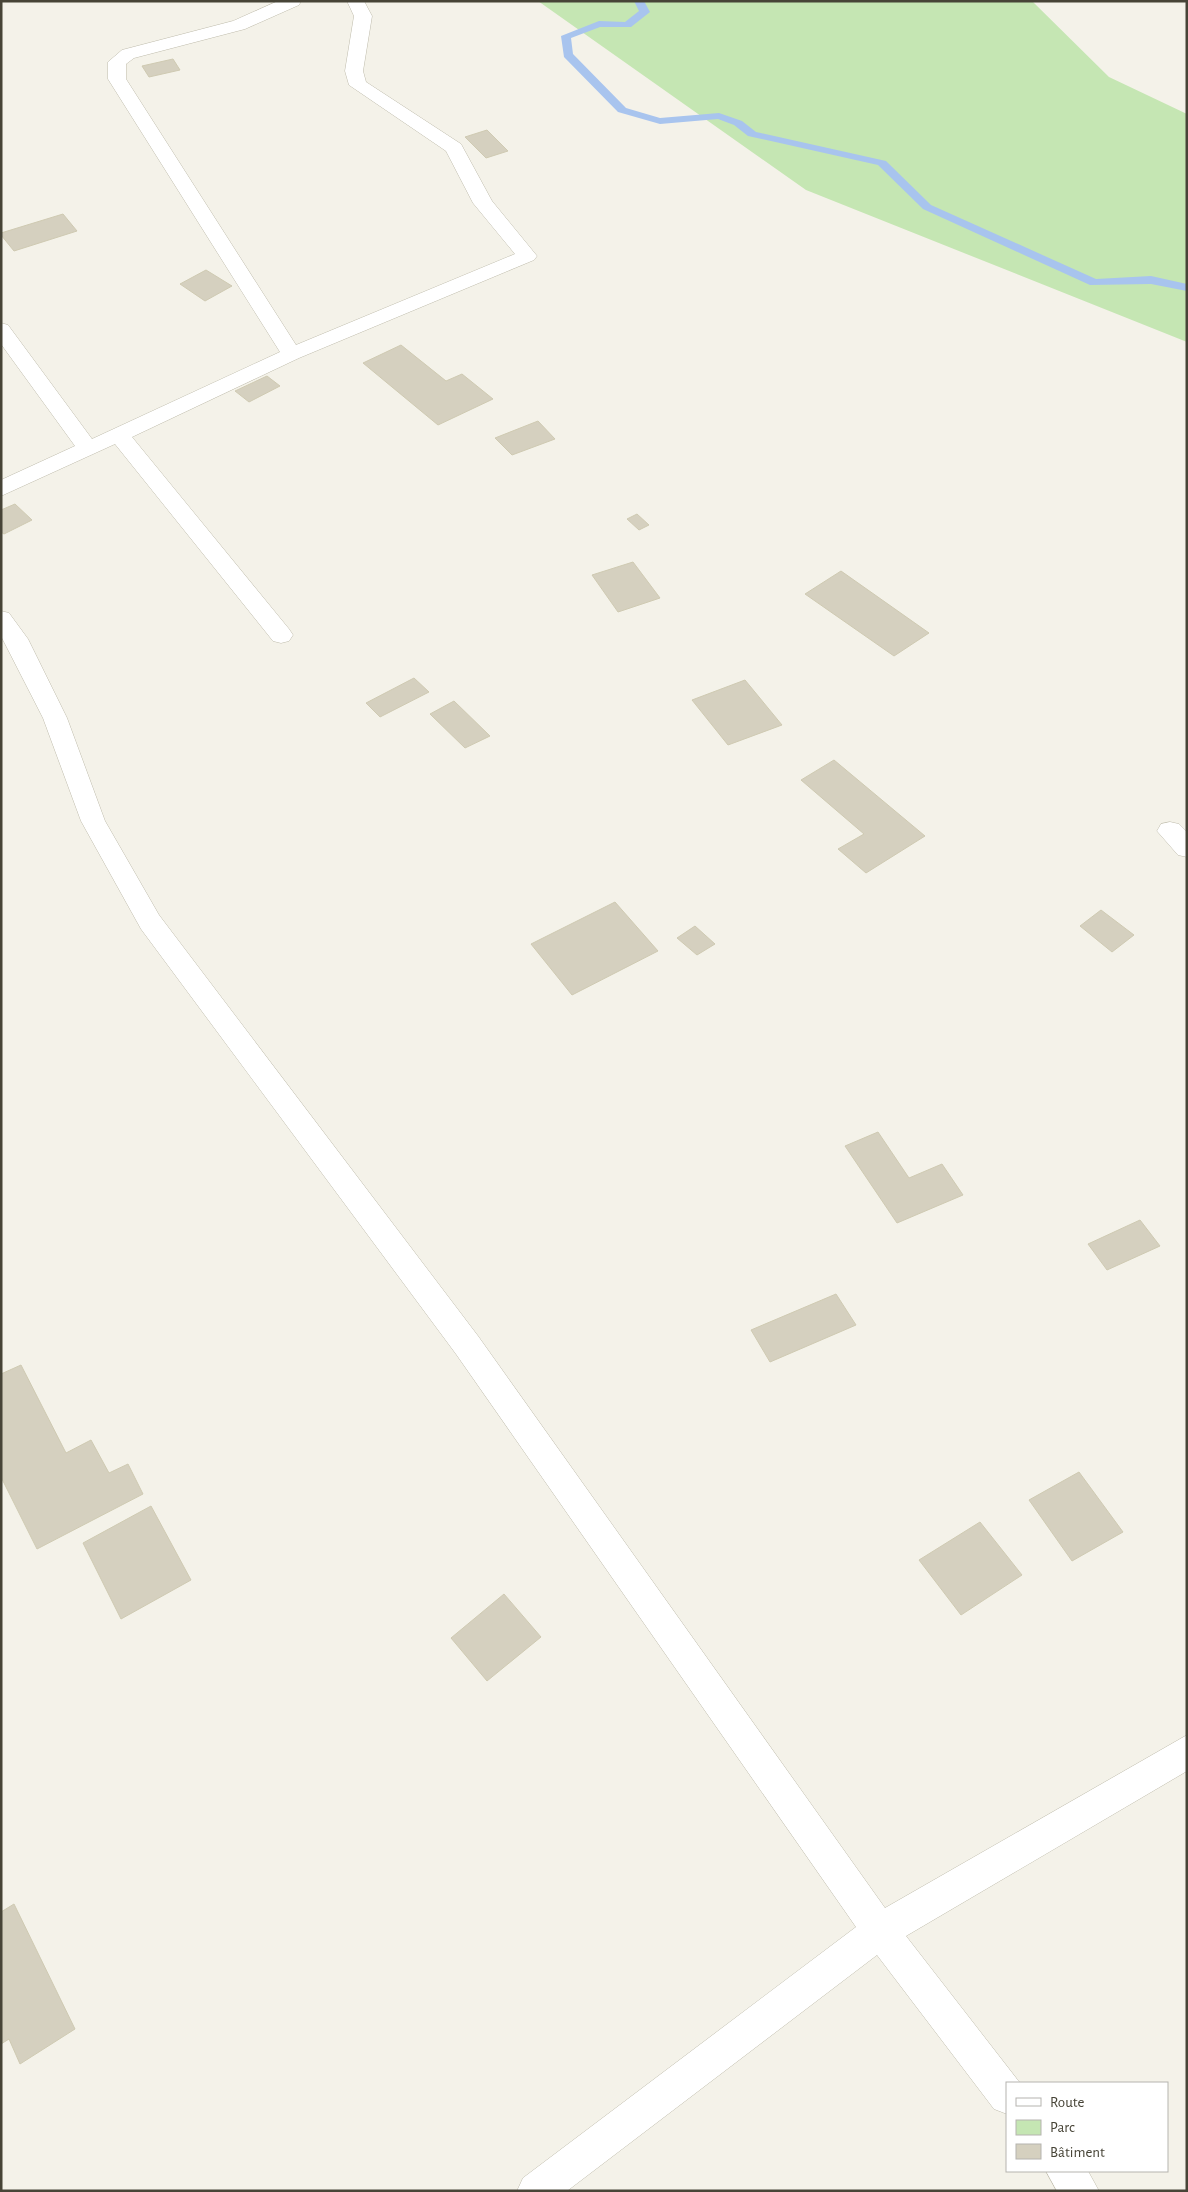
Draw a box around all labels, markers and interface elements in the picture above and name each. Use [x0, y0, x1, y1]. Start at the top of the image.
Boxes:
legend [1006, 2082, 1168, 2172]
text: Route [1050, 2095, 1084, 2110]
text: Parc [1050, 2120, 1075, 2135]
text: Bâtiment [1050, 2145, 1105, 2160]

